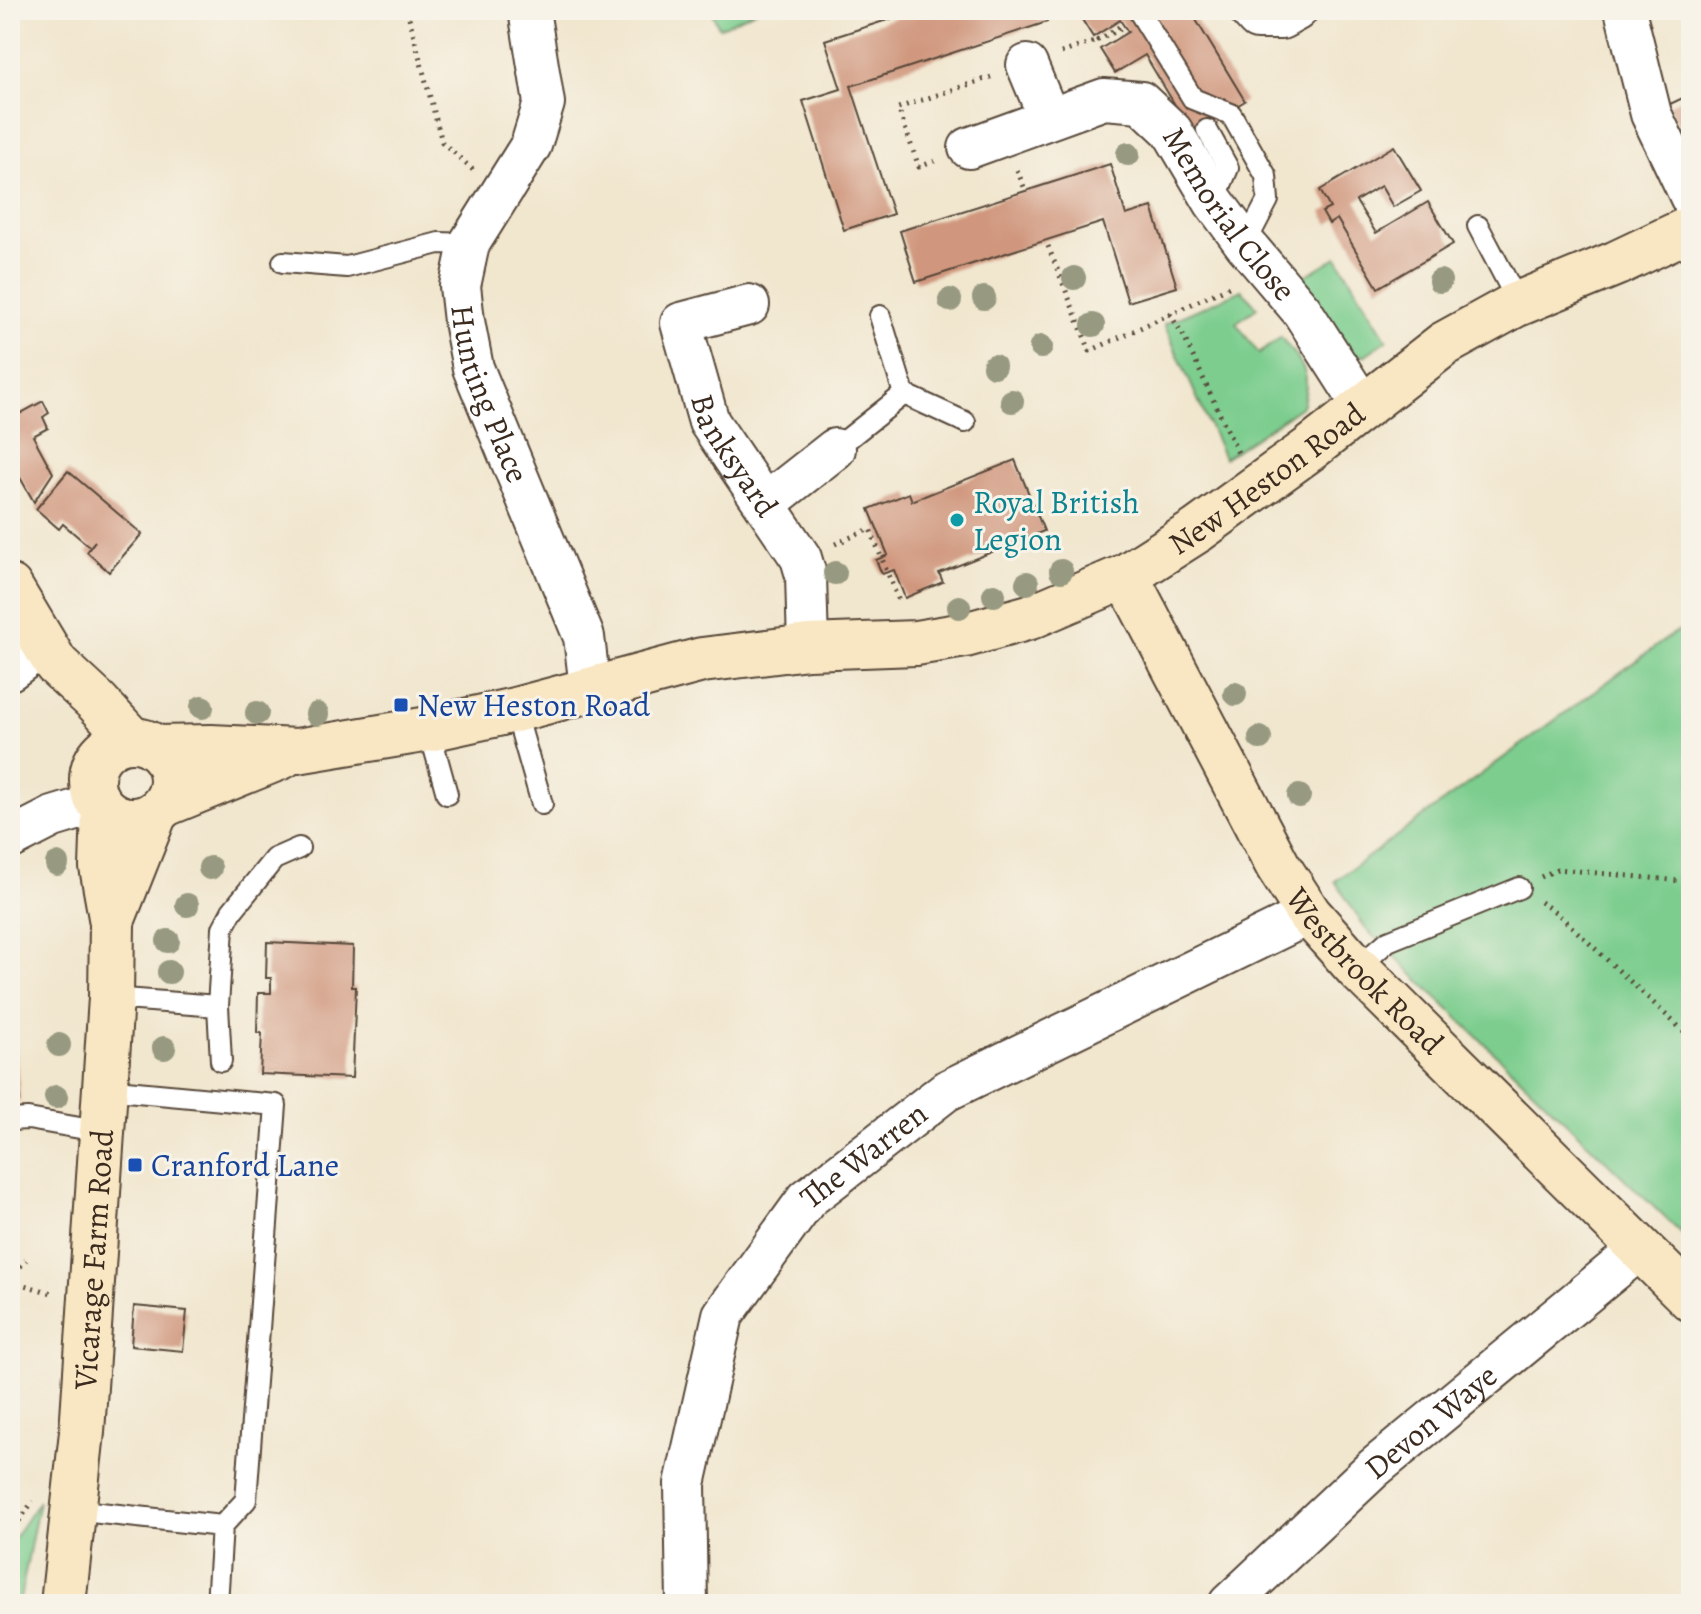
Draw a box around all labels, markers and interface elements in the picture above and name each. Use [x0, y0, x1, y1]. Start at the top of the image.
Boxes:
street label: Memorial Close [1152, 118, 1306, 310]
street label: Hunting Place [440, 302, 540, 489]
street label: Banksyard [680, 389, 789, 526]
street label: New Heston Road [1160, 392, 1375, 565]
place label: Royal British Legion [973, 480, 1139, 561]
marker: Royal British Legion [948, 511, 966, 529]
place label: New Heston Road [417, 683, 651, 727]
marker: New Heston Road [392, 696, 410, 714]
street label: Westbrook Road [1275, 878, 1454, 1065]
street label: The Warren [791, 1092, 936, 1219]
street label: Vicarage Farm Road [63, 1127, 124, 1392]
place label: Cranford Lane [151, 1143, 339, 1187]
marker: Cranford Lane [126, 1156, 144, 1174]
street label: Devon Waye [1355, 1354, 1506, 1489]

